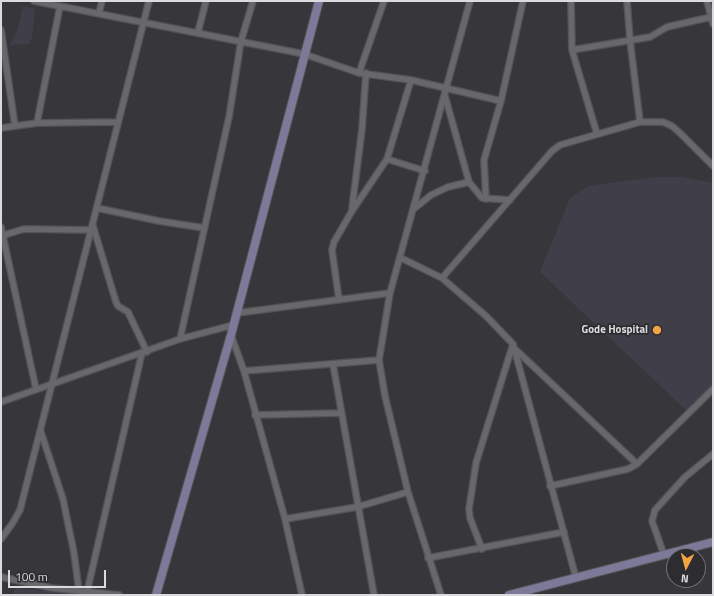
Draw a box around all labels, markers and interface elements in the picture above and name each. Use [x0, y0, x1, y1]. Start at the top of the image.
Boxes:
place label: Gode Hospital [582, 323, 648, 337]
marker: Gode Hospital [651, 324, 663, 336]
north arrow [666, 548, 706, 588]
scale bar [10, 562, 108, 588]
text: 100 m [15, 567, 48, 586]
text: N [680, 571, 689, 587]

